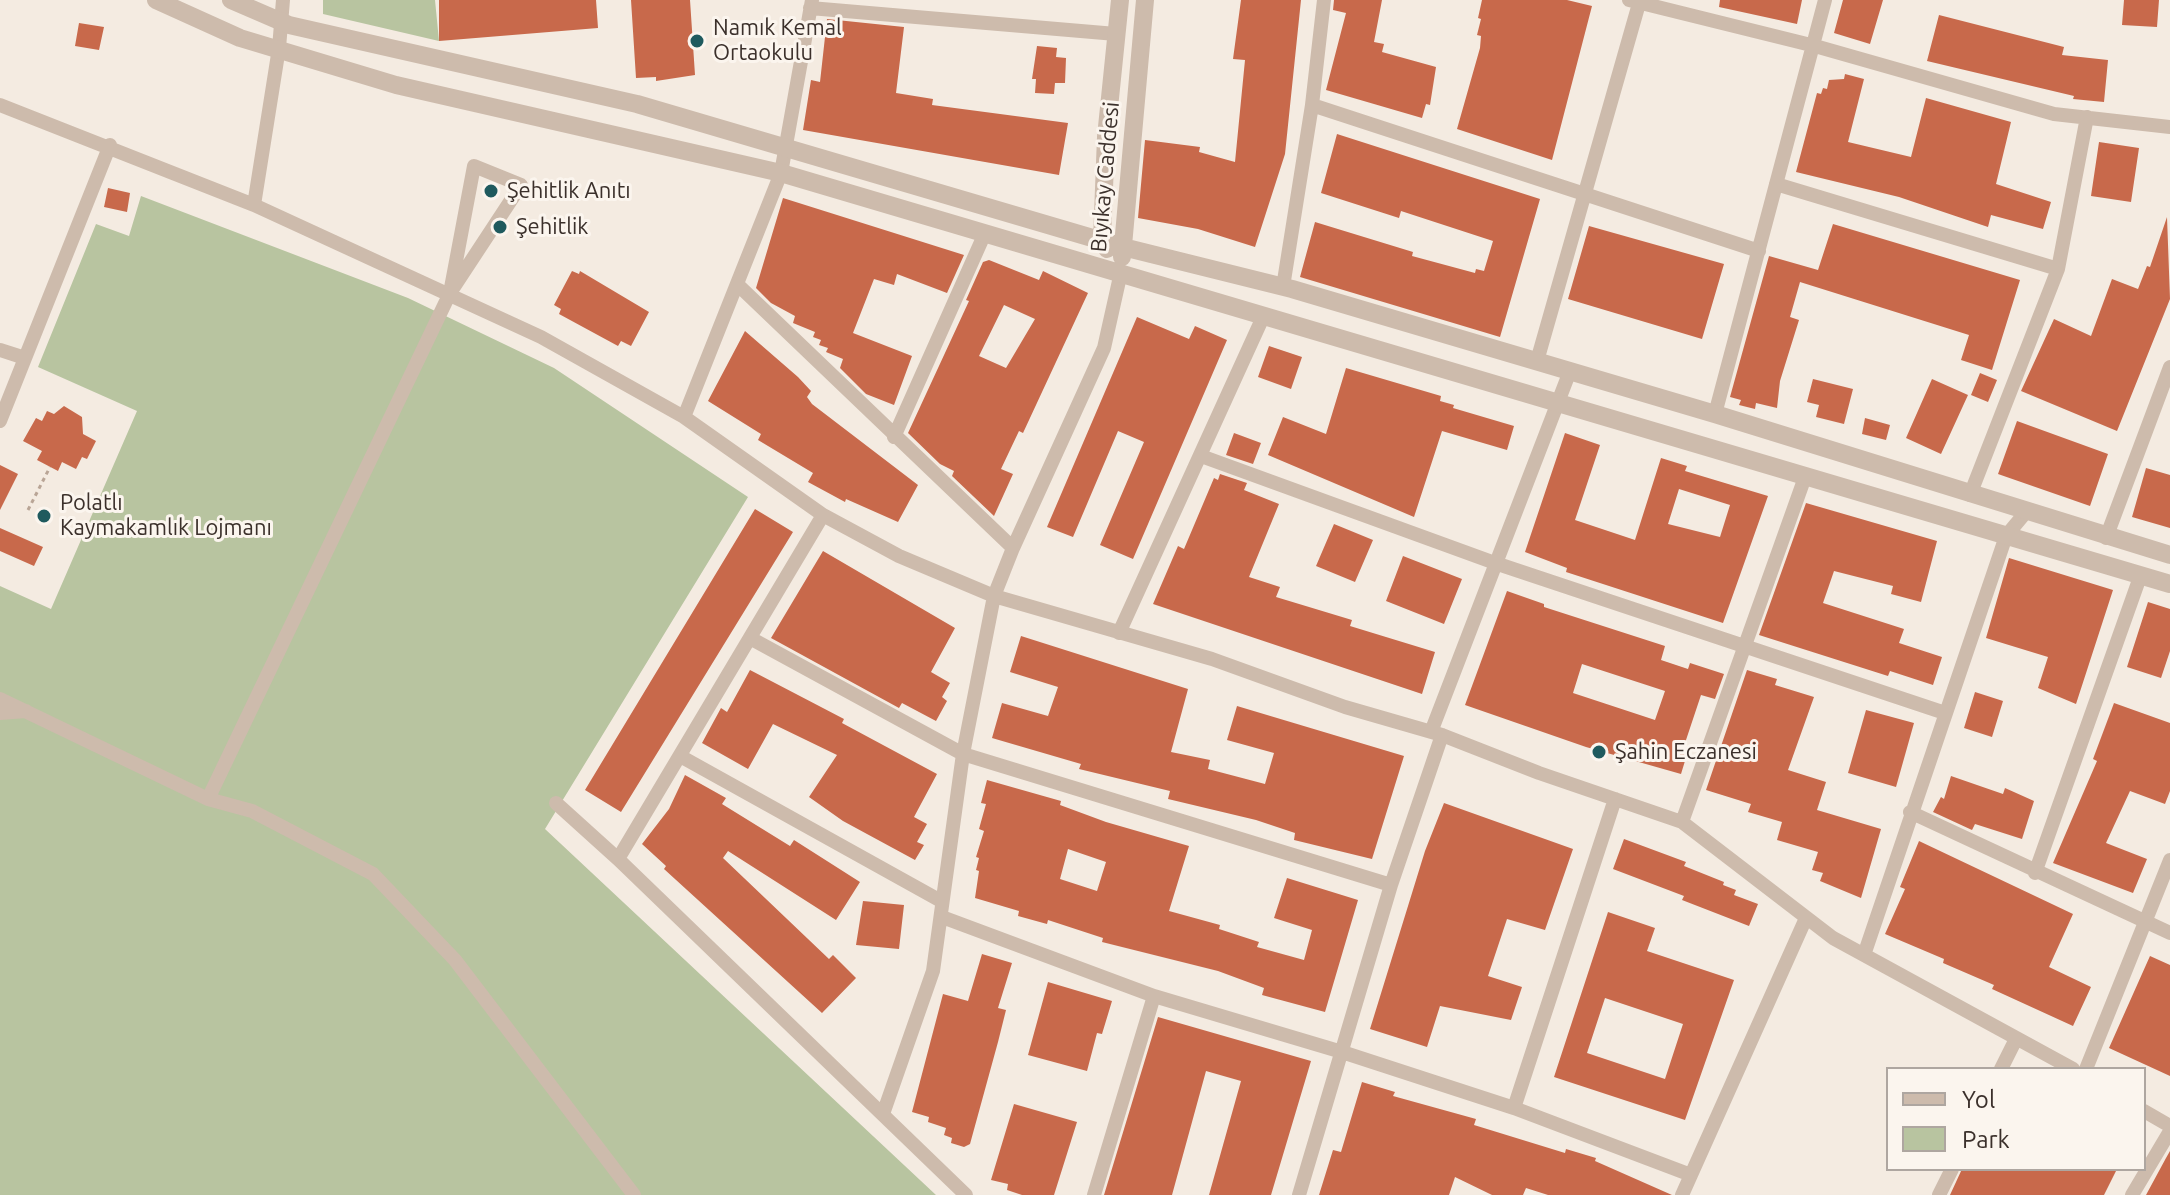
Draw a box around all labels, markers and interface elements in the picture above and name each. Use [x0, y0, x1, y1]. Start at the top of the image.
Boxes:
place label: Namık Kemal Ortaokulu [713, 15, 842, 66]
marker: Namık Kemal Ortaokulu [688, 32, 706, 50]
street label: Bıyıkay Caddesi [1085, 101, 1125, 253]
place label: Şehitlik Anıtı [507, 178, 631, 204]
marker: Şehitlik Anıtı [482, 182, 500, 200]
place label: Şehitlik [516, 214, 588, 240]
marker: Şehitlik [491, 218, 509, 236]
place label: Polatlı Kaymakamlık Lojmanı [60, 490, 272, 542]
marker: Polatlı Kaymakamlık Lojmanı [35, 507, 53, 525]
place label: Şahin Eczanesi [1615, 739, 1757, 765]
marker: Şahin Eczanesi [1590, 743, 1608, 761]
legend [1886, 1067, 2146, 1171]
text: Yol [1962, 1086, 1995, 1113]
text: Park [1962, 1126, 2010, 1153]

